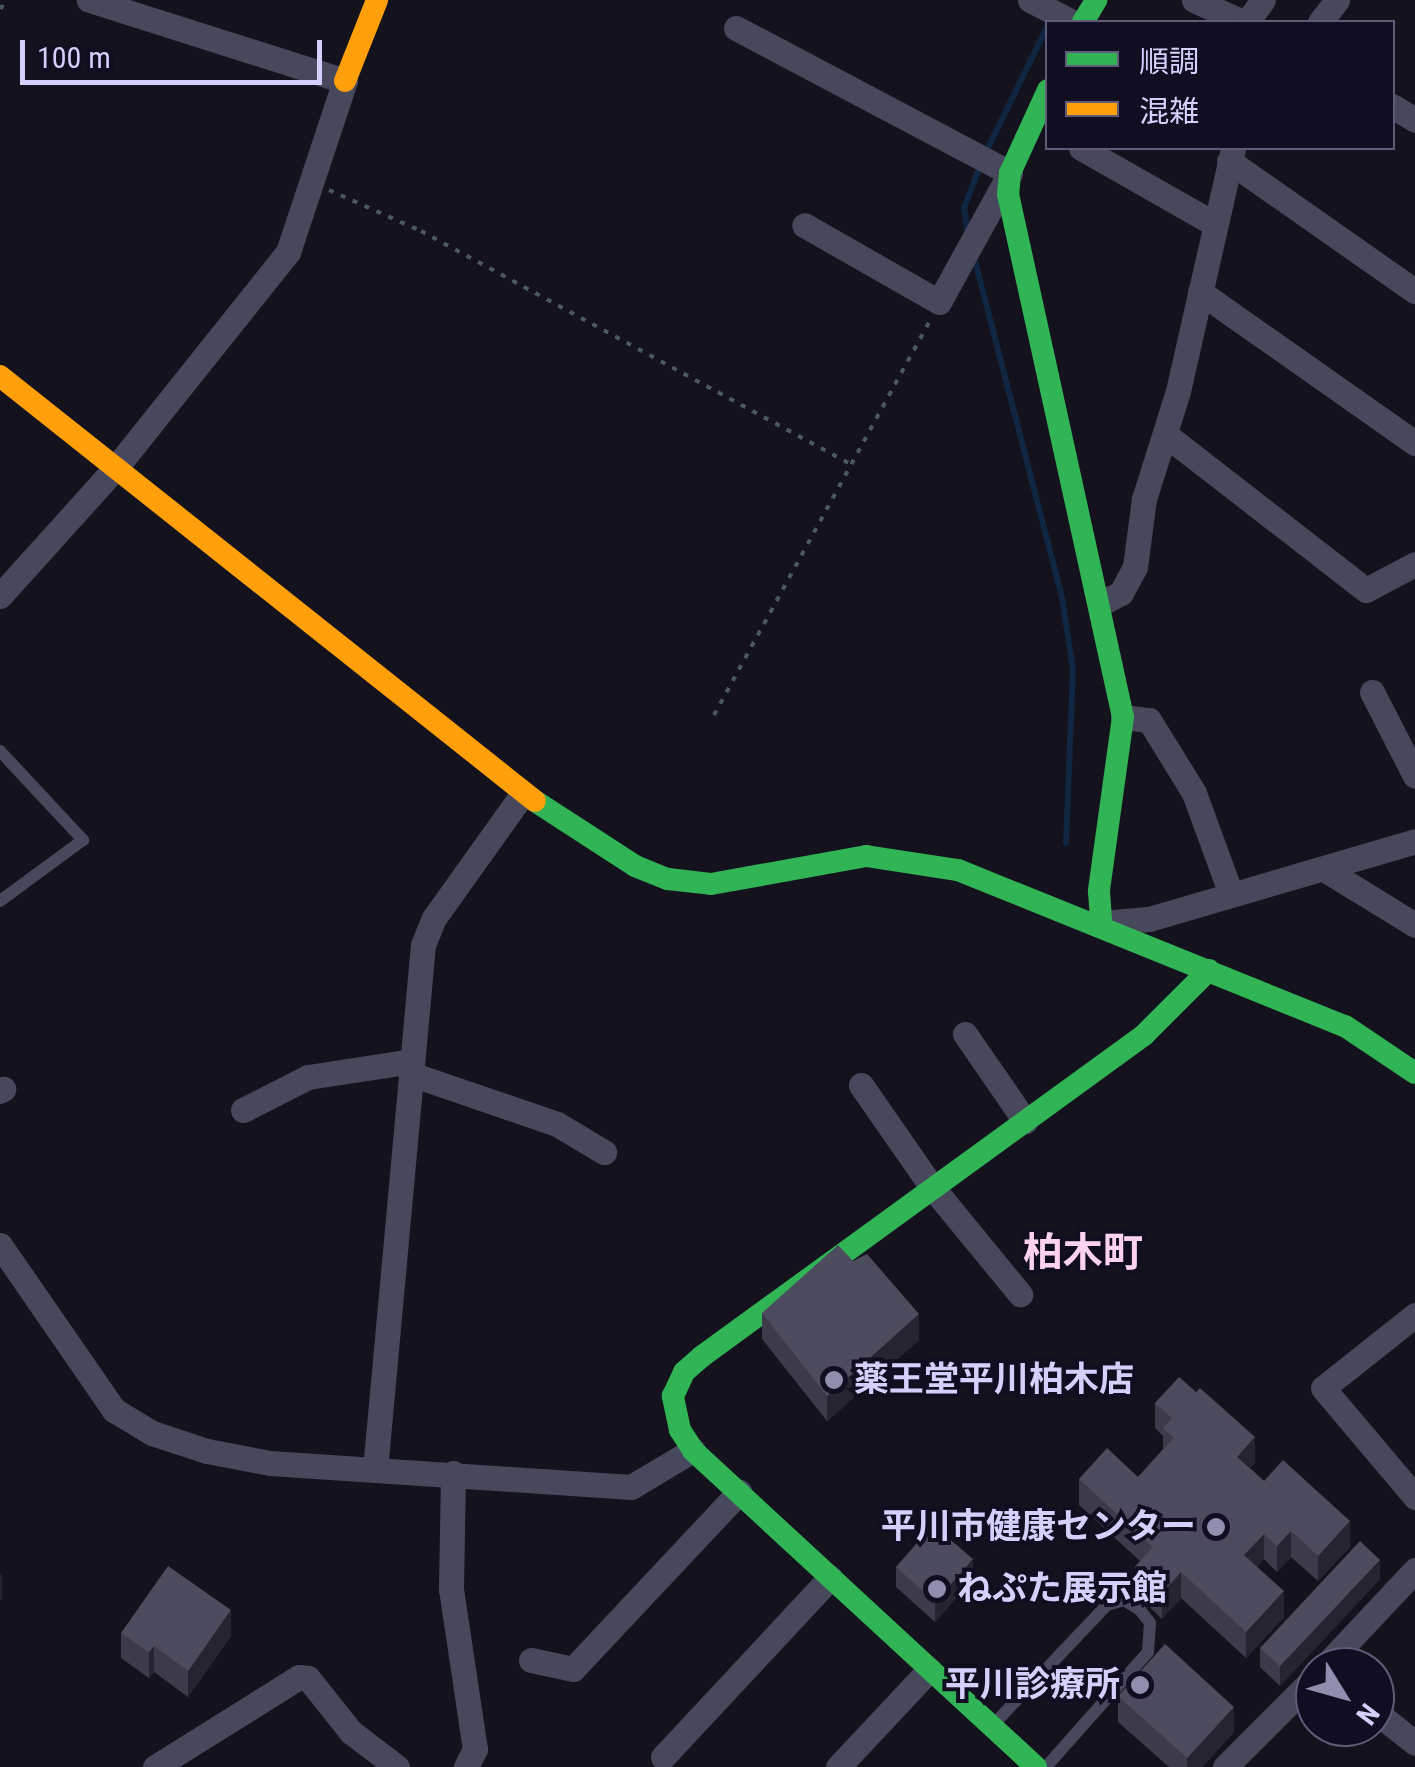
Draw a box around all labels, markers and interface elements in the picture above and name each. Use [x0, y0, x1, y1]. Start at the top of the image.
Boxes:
scale bar [25, 20, 328, 82]
legend [1045, 20, 1395, 150]
text: 100 m [37, 40, 111, 75]
text: 順調 [1139, 44, 1199, 79]
text: 混雑 [1139, 94, 1199, 129]
district label: 柏木町 [1023, 1229, 1143, 1277]
place label: 薬王堂平川柏木店 [854, 1359, 1134, 1401]
marker: 薬王堂平川柏木店 [823, 1369, 845, 1391]
place label: 平川市健康センター [881, 1506, 1196, 1548]
marker: 平川市健康センター [1205, 1516, 1227, 1538]
place label: ねぷた展示館 [957, 1568, 1167, 1610]
marker: ねぷた展示館 [926, 1578, 948, 1600]
north arrow [1295, 1647, 1395, 1747]
place label: 平川診療所 [945, 1664, 1120, 1706]
marker: 平川診療所 [1129, 1674, 1151, 1696]
text: N [1349, 1697, 1386, 1731]

